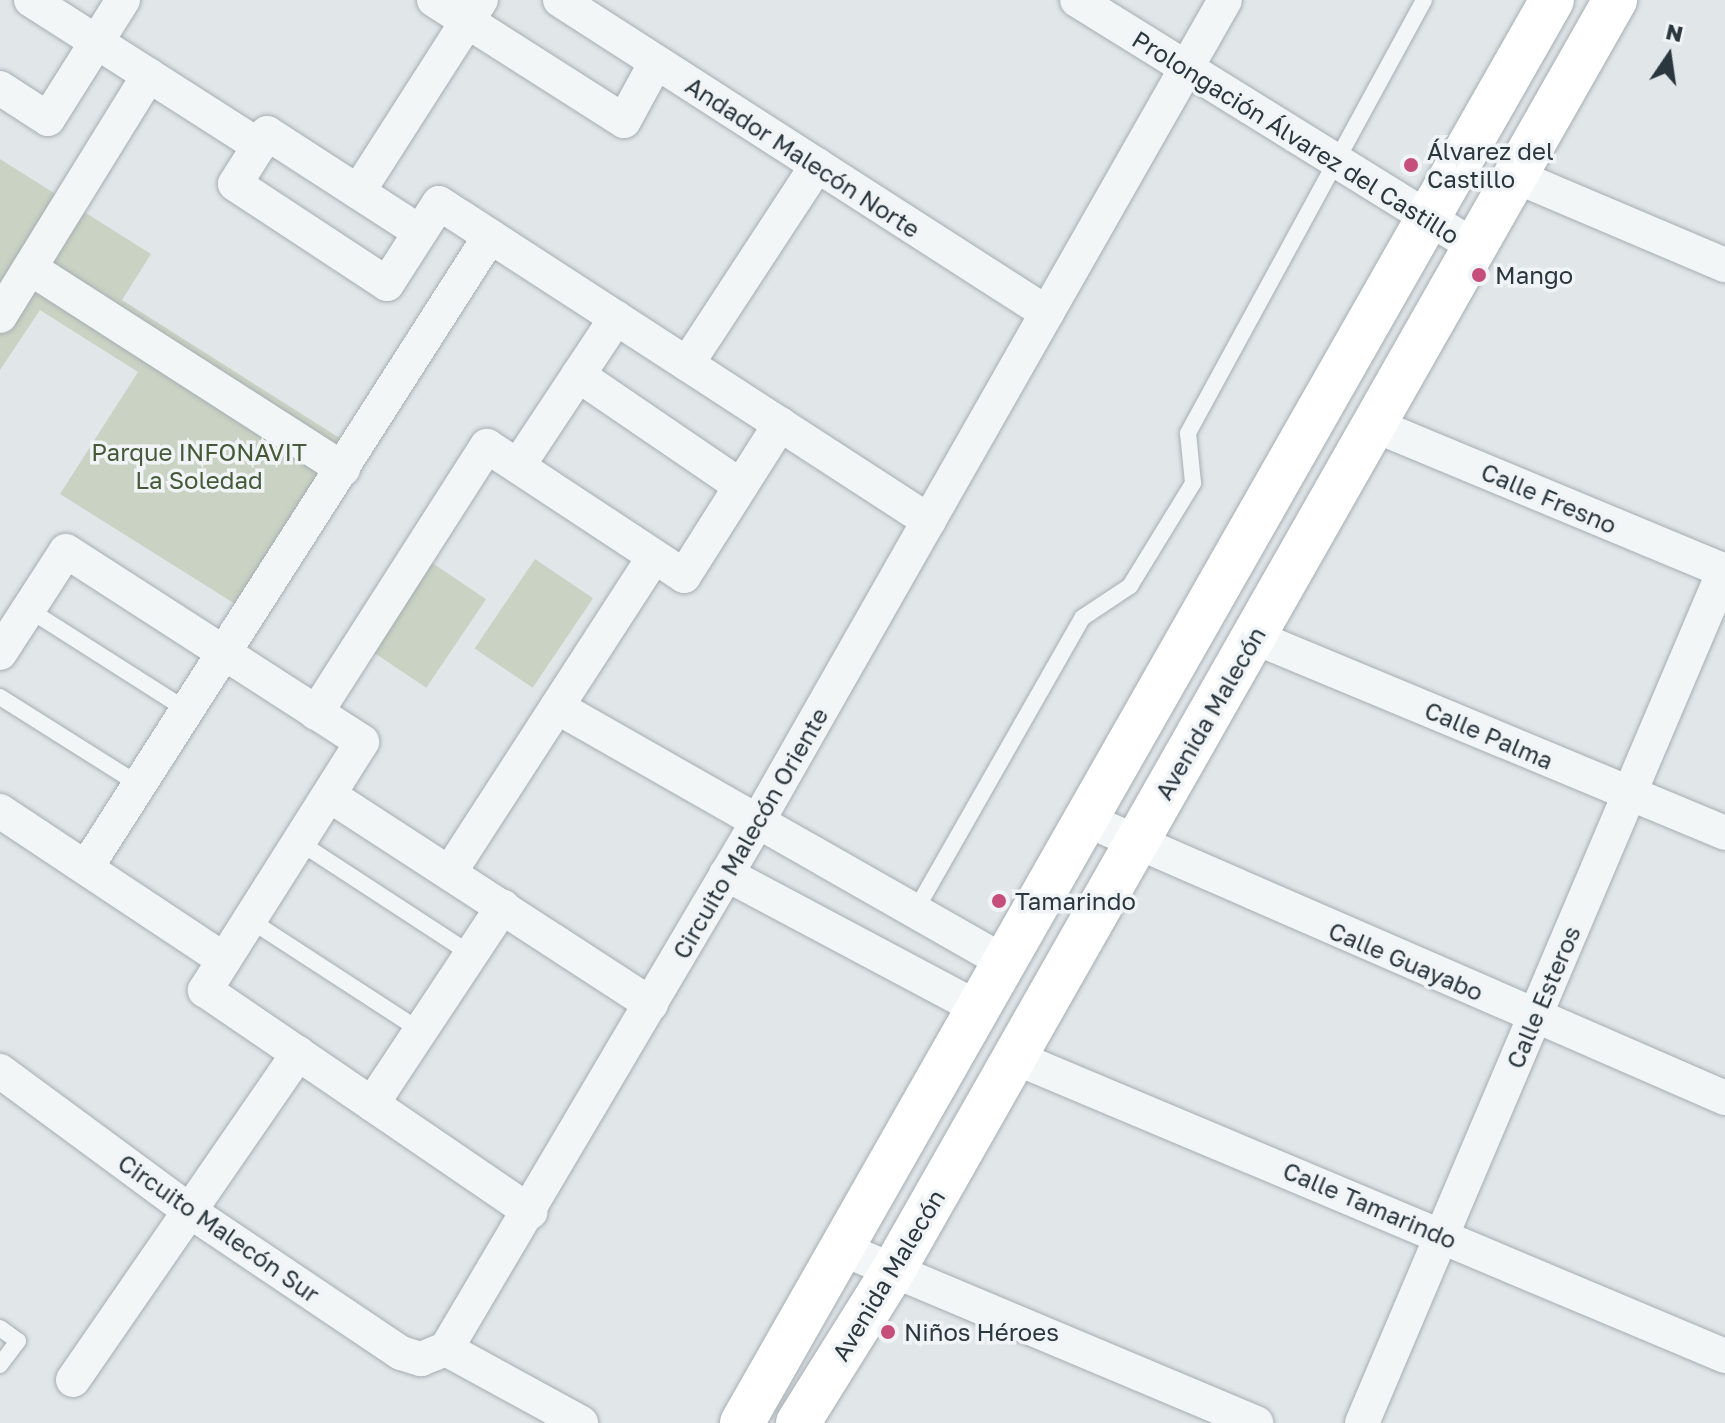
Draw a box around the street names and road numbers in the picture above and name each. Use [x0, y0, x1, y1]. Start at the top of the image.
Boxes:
street label: Prolongación Álvarez del Castillo [1127, 24, 1465, 250]
street label: Andador Malecón Norte [680, 70, 926, 244]
street label: Calle Fresno [1477, 457, 1621, 539]
street label: Avenida Malecón [1149, 621, 1271, 805]
street label: Calle Palma [1421, 695, 1557, 775]
street label: Circuito Malecón Oriente [666, 702, 834, 964]
street label: Calle Guayabo [1324, 916, 1488, 1006]
street label: Calle Esteros [1500, 921, 1586, 1073]
street label: Circuito Malecón Sur [113, 1148, 325, 1308]
street label: Calle Tamarindo [1279, 1155, 1461, 1255]
street label: Avenida Malecón [825, 1184, 951, 1366]

